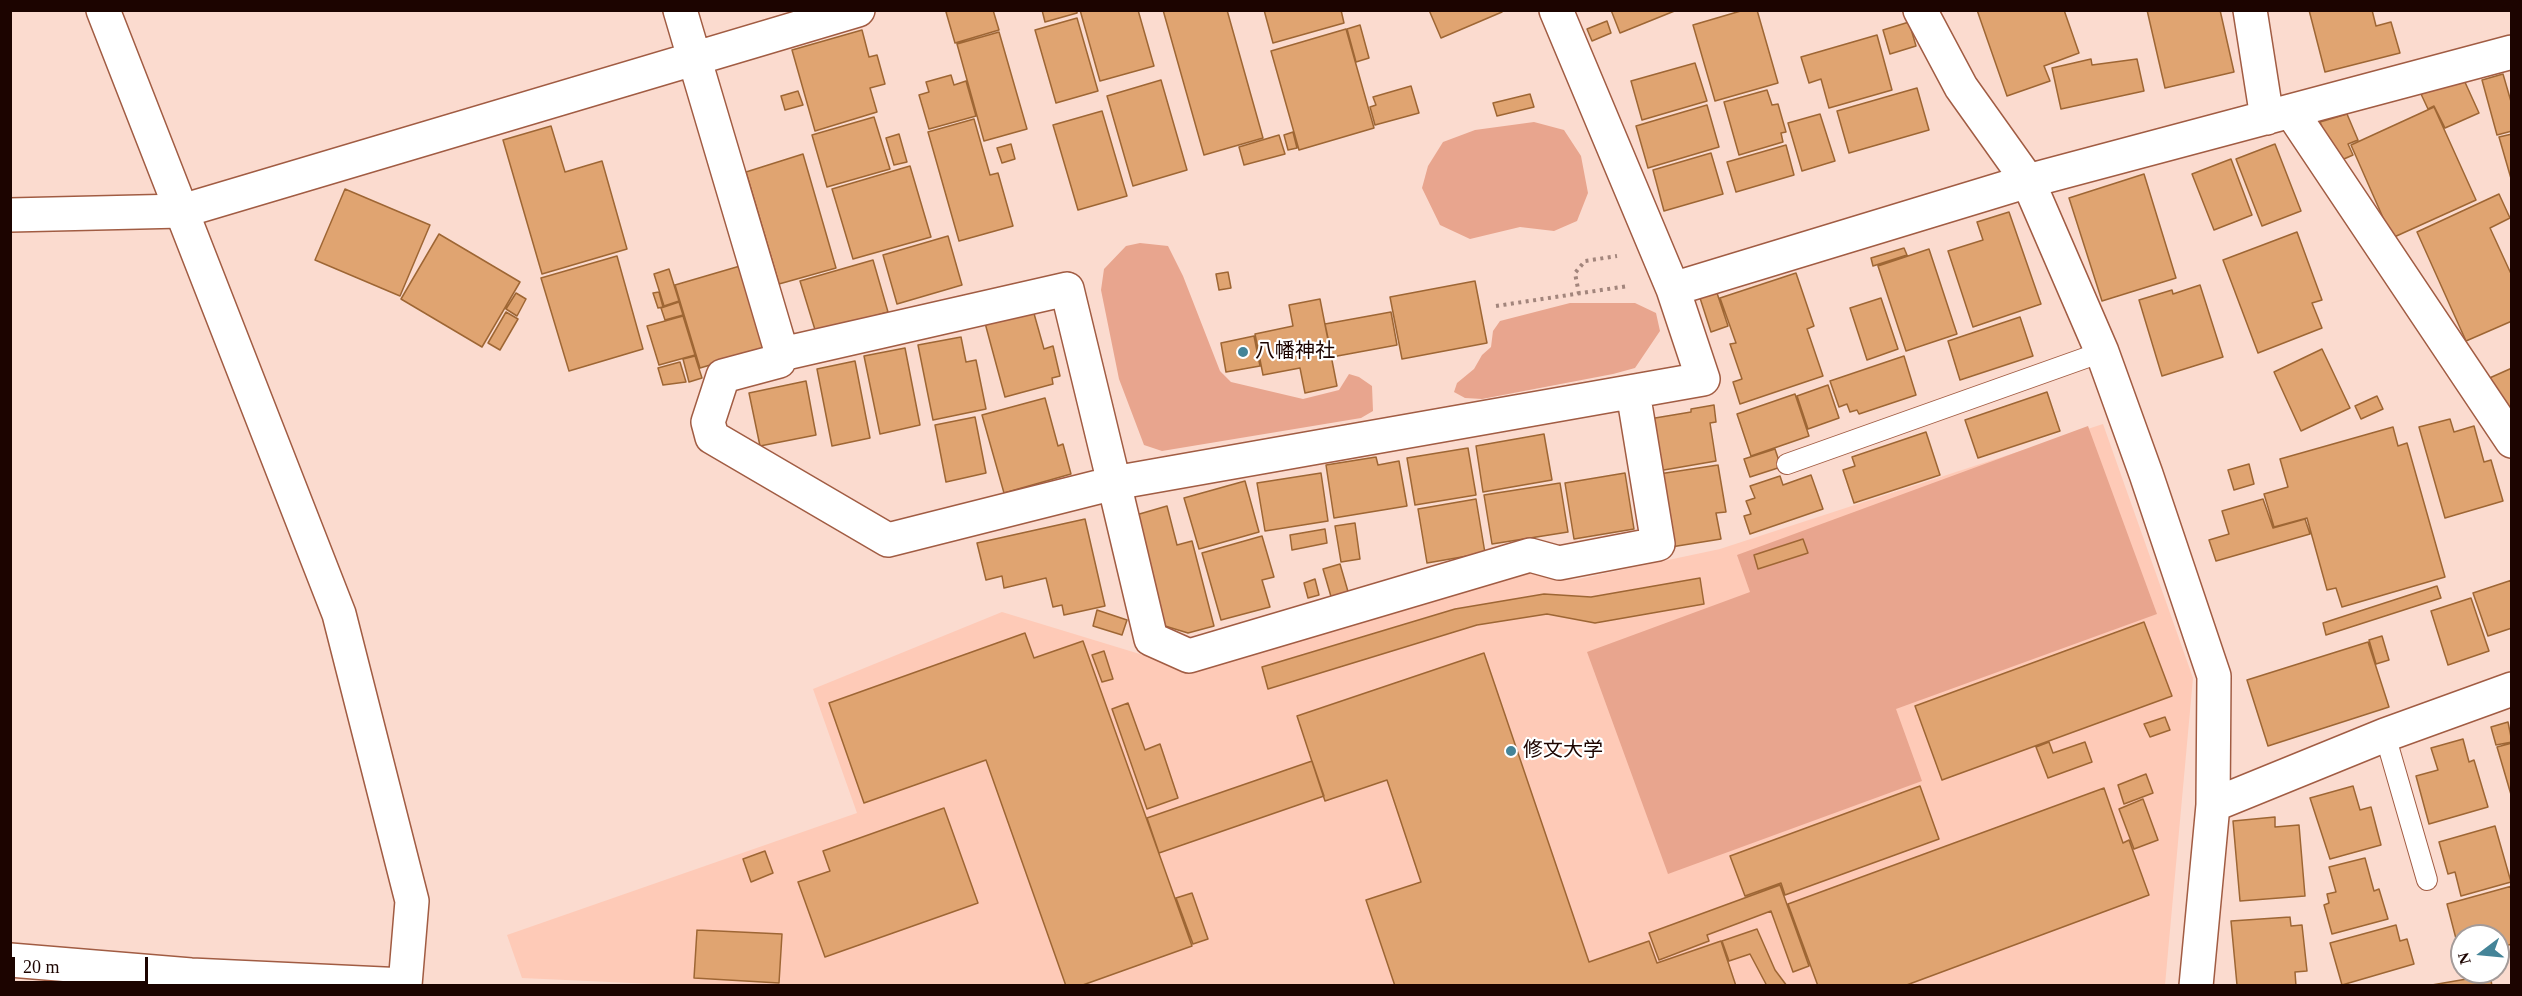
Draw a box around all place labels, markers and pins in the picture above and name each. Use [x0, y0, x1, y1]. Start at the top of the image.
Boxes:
place label: 八幡神社 [1255, 340, 1335, 364]
marker: 八幡神社 [1236, 345, 1250, 359]
place label: 修文大学 [1523, 739, 1603, 763]
marker: 修文大学 [1504, 744, 1518, 758]

